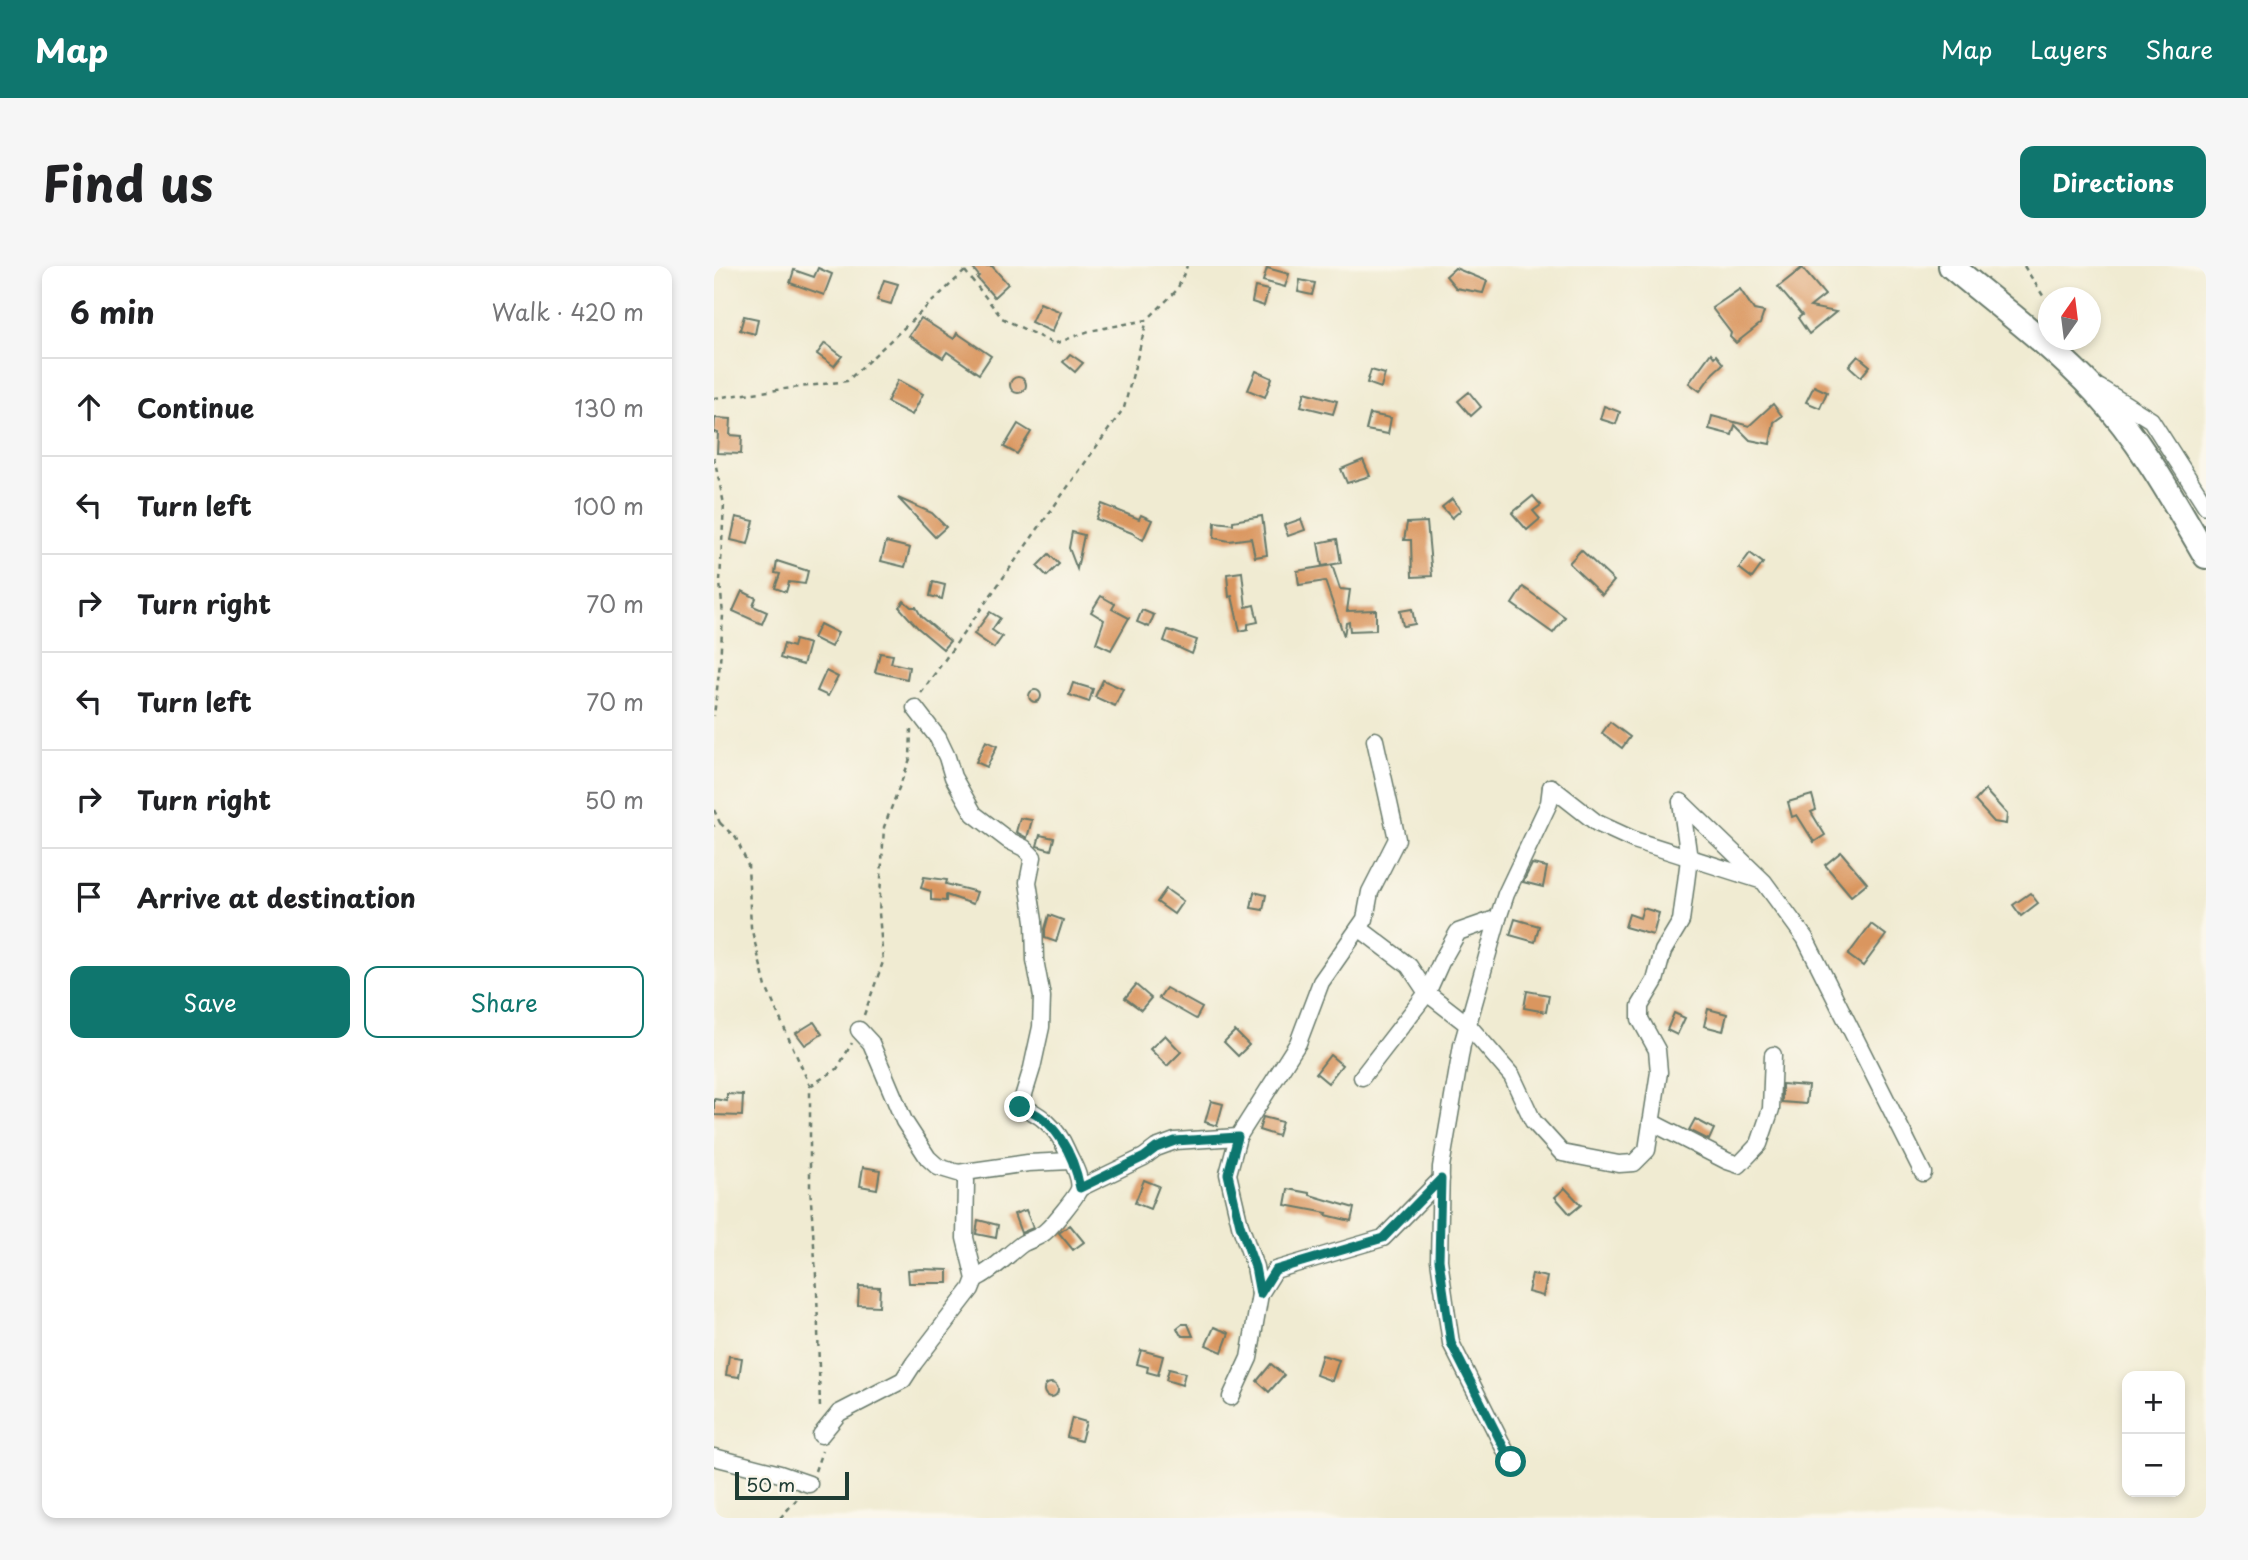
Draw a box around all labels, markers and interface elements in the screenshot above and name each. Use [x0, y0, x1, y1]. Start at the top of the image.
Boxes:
text: Map [35, 24, 108, 74]
text: Map [1941, 31, 1992, 67]
text: Layers [2030, 31, 2107, 67]
text: Share [2145, 31, 2213, 67]
text: Find us [42, 145, 213, 219]
button: Directions [2020, 146, 2206, 218]
north arrow [2038, 287, 2101, 350]
text: 6 min [70, 289, 155, 334]
text: Walk · 420 m [492, 294, 644, 329]
icon: ahead [70, 388, 108, 426]
text: Continue [137, 388, 254, 427]
text: 130 m [574, 390, 644, 425]
icon: left [70, 486, 108, 524]
text: Turn left [137, 486, 252, 525]
text: 100 m [574, 488, 644, 523]
icon: right [70, 584, 108, 622]
text: Turn right [137, 584, 271, 623]
text: 70 m [586, 586, 644, 621]
icon: left [70, 682, 108, 720]
text: Turn left [137, 682, 252, 721]
text: 70 m [586, 684, 644, 719]
icon: right [70, 780, 108, 818]
text: Turn right [137, 780, 271, 819]
text: 50 m [584, 782, 644, 817]
icon: arrive [70, 878, 108, 916]
text: Arrive at destination [137, 878, 416, 917]
button: Save [70, 966, 350, 1038]
button: Share [364, 966, 644, 1038]
route end [1004, 1091, 1035, 1122]
map controls [2122, 1371, 2185, 1497]
button: + [2122, 1371, 2185, 1434]
button: − [2122, 1434, 2185, 1497]
route start [1495, 1446, 1526, 1477]
scale bar [735, 1469, 849, 1501]
text: 50 m [746, 1470, 795, 1498]

